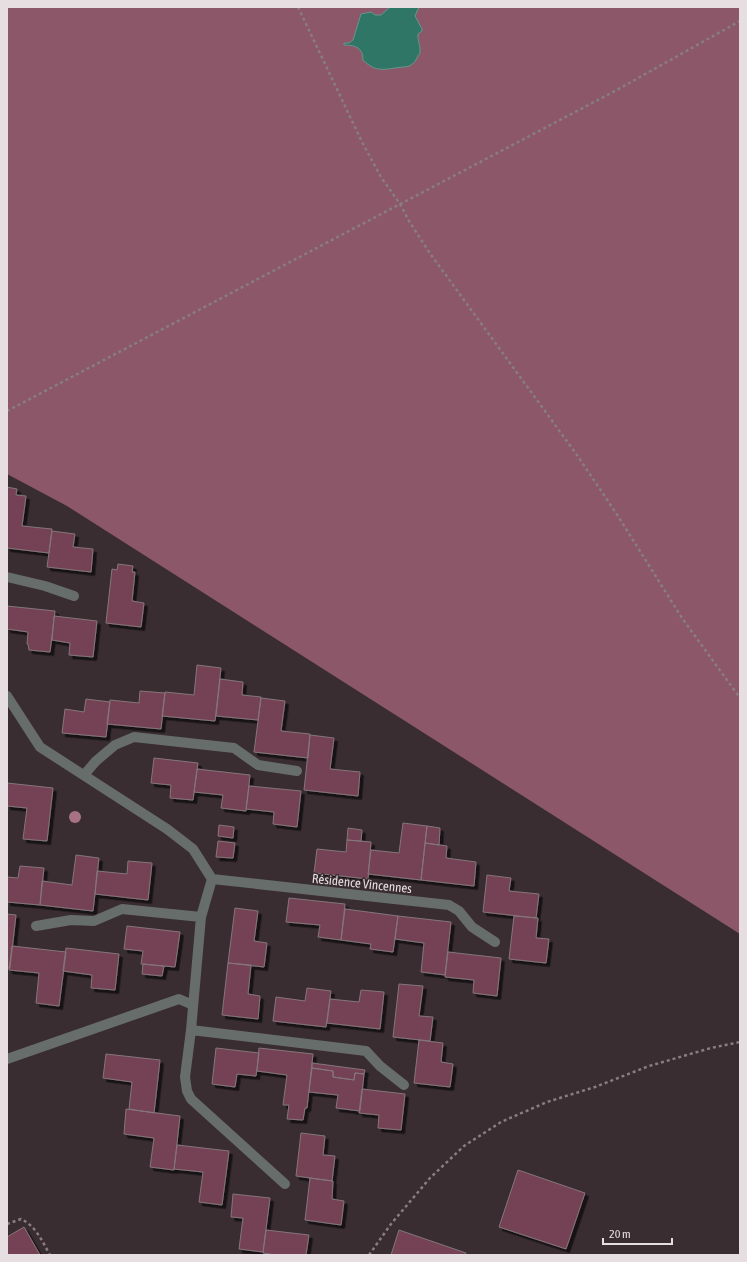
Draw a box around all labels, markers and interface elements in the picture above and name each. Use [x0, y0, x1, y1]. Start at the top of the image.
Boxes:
street label: Résidence Vincennes [311, 871, 413, 896]
scale bar [603, 1220, 672, 1246]
text: 20 m [609, 1227, 631, 1241]

